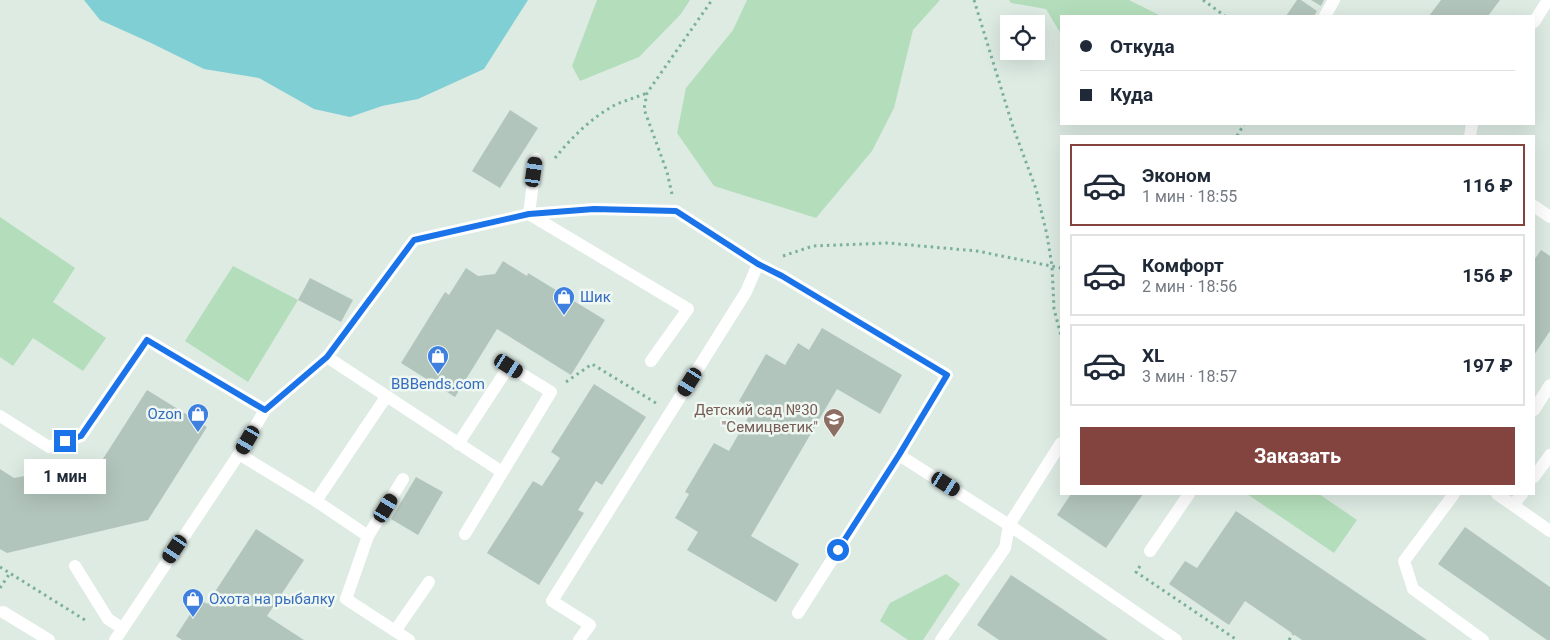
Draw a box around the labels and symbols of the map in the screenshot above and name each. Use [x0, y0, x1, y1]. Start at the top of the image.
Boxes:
car [524, 156, 543, 188]
shop icon: Шик [552, 285, 576, 316]
place label: Шик [580, 288, 611, 306]
shop icon: BBBends.com [426, 344, 450, 375]
car [492, 352, 525, 380]
car [675, 365, 704, 399]
place label: BBBends.com [391, 375, 485, 393]
place label: Детский сад №30 "Семицветик" [694, 401, 818, 436]
shop icon: Ozon [186, 402, 210, 433]
place label: Ozon [148, 405, 182, 423]
school or university icon: Детский сад №30 "Семицветик" [822, 407, 846, 438]
car [234, 423, 261, 457]
route end [54, 430, 76, 452]
callout: 1 мин [24, 458, 106, 494]
car [929, 470, 962, 498]
car [371, 491, 400, 525]
car [160, 532, 189, 566]
route start [827, 539, 849, 561]
shop icon: Охота на рыбалку [181, 587, 205, 618]
place label: Охота на рыбалку [209, 590, 335, 608]

